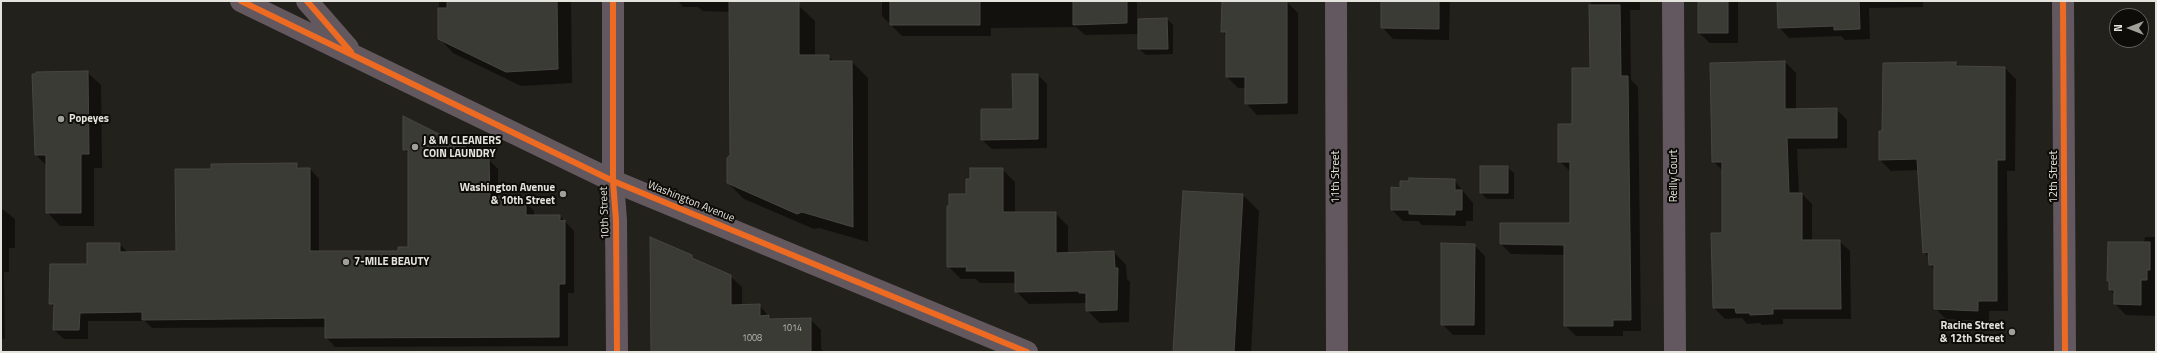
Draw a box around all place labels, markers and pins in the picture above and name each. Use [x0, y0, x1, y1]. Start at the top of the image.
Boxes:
place label: Popeyes [69, 112, 109, 126]
marker: Popeyes [56, 114, 66, 124]
place label: J & M CLEANERS COIN LAUNDRY [423, 134, 501, 160]
marker: J & M CLEANERS COIN LAUNDRY [410, 142, 420, 152]
place label: Washington Avenue & 10th Street [460, 181, 555, 207]
marker: Washington Avenue & 10th Street [558, 189, 568, 199]
place label: 7-MILE BEAUTY [354, 255, 429, 269]
marker: 7-MILE BEAUTY [341, 257, 351, 267]
place label: Racine Street & 12th Street [1940, 319, 2004, 345]
marker: Racine Street & 12th Street [2007, 327, 2017, 337]

